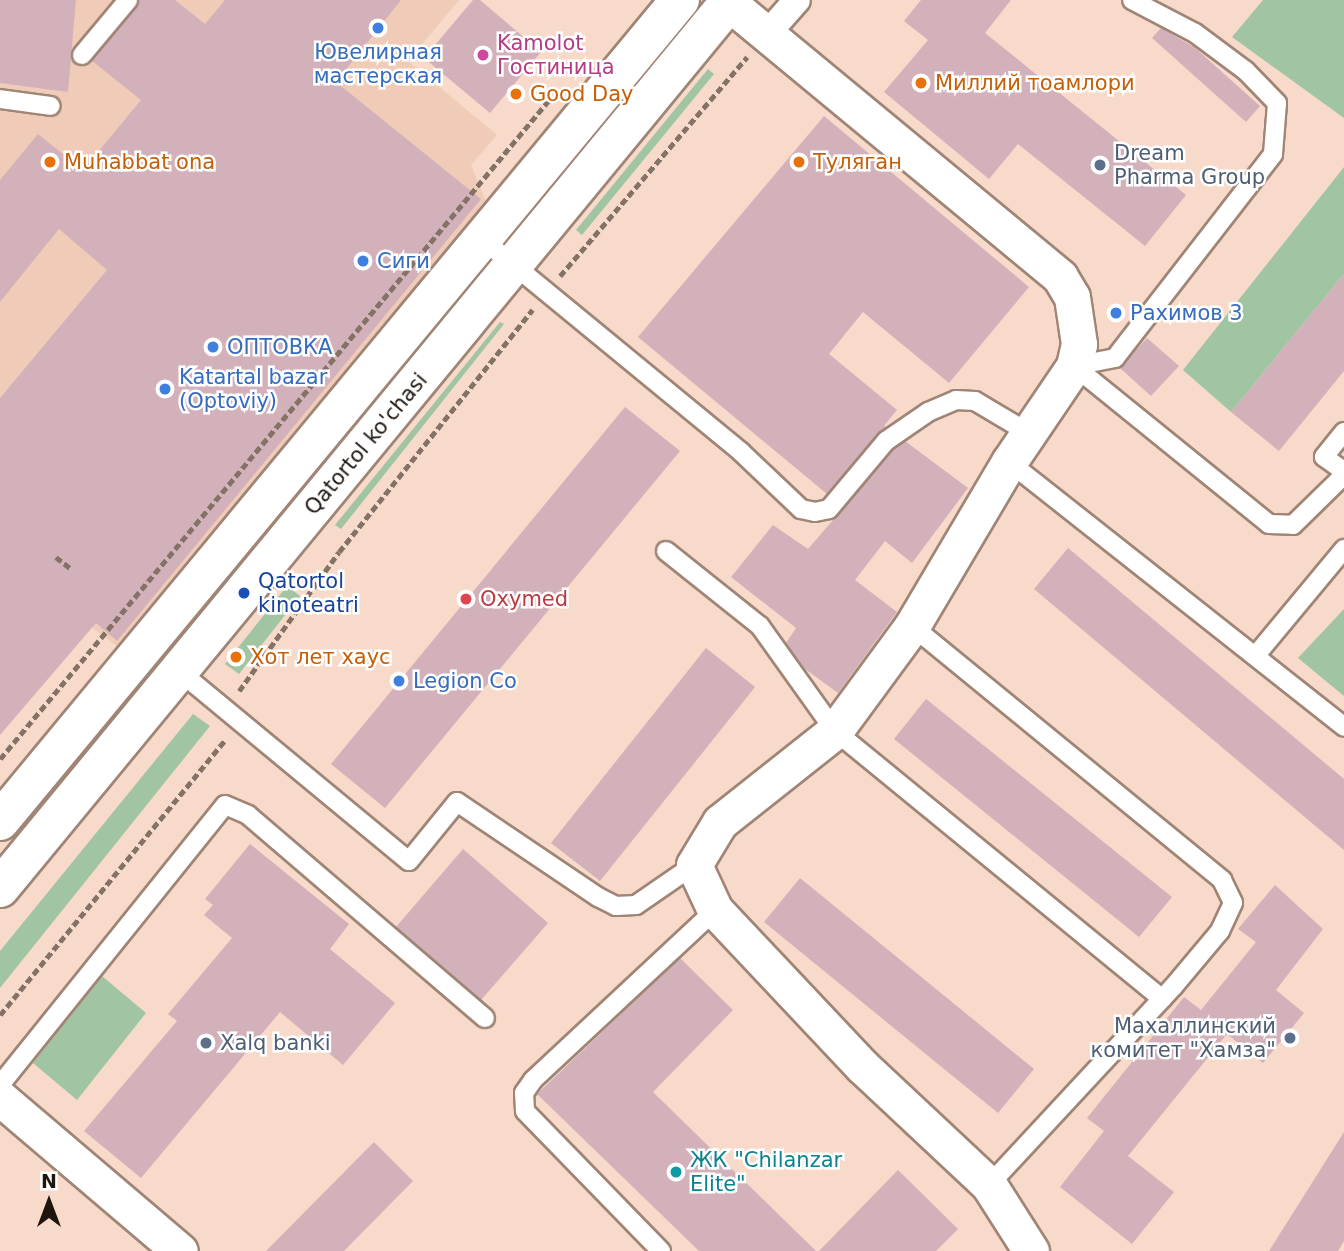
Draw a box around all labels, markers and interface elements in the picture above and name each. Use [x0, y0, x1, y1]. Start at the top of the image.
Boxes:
marker: Ювелирная мастерская [370, 20, 386, 36]
place label: Kamolot Гостиница [497, 30, 615, 80]
place label: Ювелирная мастерская [314, 39, 442, 89]
marker: Kamolot Гостиница [475, 47, 491, 63]
place label: Миллий тоамлори [935, 70, 1135, 96]
marker: Миллий тоамлори [913, 75, 929, 91]
place label: Good Day [530, 81, 633, 107]
marker: Good Day [508, 86, 524, 102]
place label: Dream Pharma Group [1114, 140, 1265, 190]
place label: Muhabbat ona [64, 149, 215, 175]
place label: Туляган [813, 149, 902, 175]
marker: Muhabbat ona [42, 154, 58, 170]
marker: Туляган [791, 154, 807, 170]
marker: Dream Pharma Group [1092, 157, 1108, 173]
place label: Сиги [377, 248, 430, 274]
marker: Сиги [355, 253, 371, 269]
place label: Рахимов 3 [1130, 300, 1243, 326]
marker: Рахимов 3 [1108, 305, 1124, 321]
place label: ОПТОВКА [227, 334, 332, 360]
marker: ОПТОВКА [205, 339, 221, 355]
place label: Katartal bazar (Optoviy) [179, 364, 327, 414]
street label: Qatortol ko'chasi [299, 368, 433, 520]
marker: Katartal bazar (Optoviy) [157, 381, 173, 397]
place label: Qatortol kinoteatri [258, 568, 359, 618]
marker: Qatortol kinoteatri [236, 585, 252, 601]
place label: Oxymed [480, 586, 568, 612]
marker: Oxymed [458, 591, 474, 607]
place label: Хот лет хаус [250, 644, 391, 670]
marker: Хот лет хаус [228, 649, 244, 665]
place label: Legion Co [413, 668, 517, 694]
marker: Legion Co [391, 673, 407, 689]
place label: Махаллинский комитет "Хамза" [1090, 1013, 1276, 1063]
place label: Xalq banki [220, 1030, 331, 1056]
marker: Махаллинский комитет "Хамза" [1282, 1030, 1298, 1046]
marker: Xalq banki [198, 1035, 214, 1051]
place label: ЖК "Chilanzar Elite" [690, 1147, 842, 1197]
marker: ЖК "Chilanzar Elite" [668, 1164, 684, 1180]
north arrow [14, 1167, 84, 1237]
text: N [41, 1170, 57, 1192]

